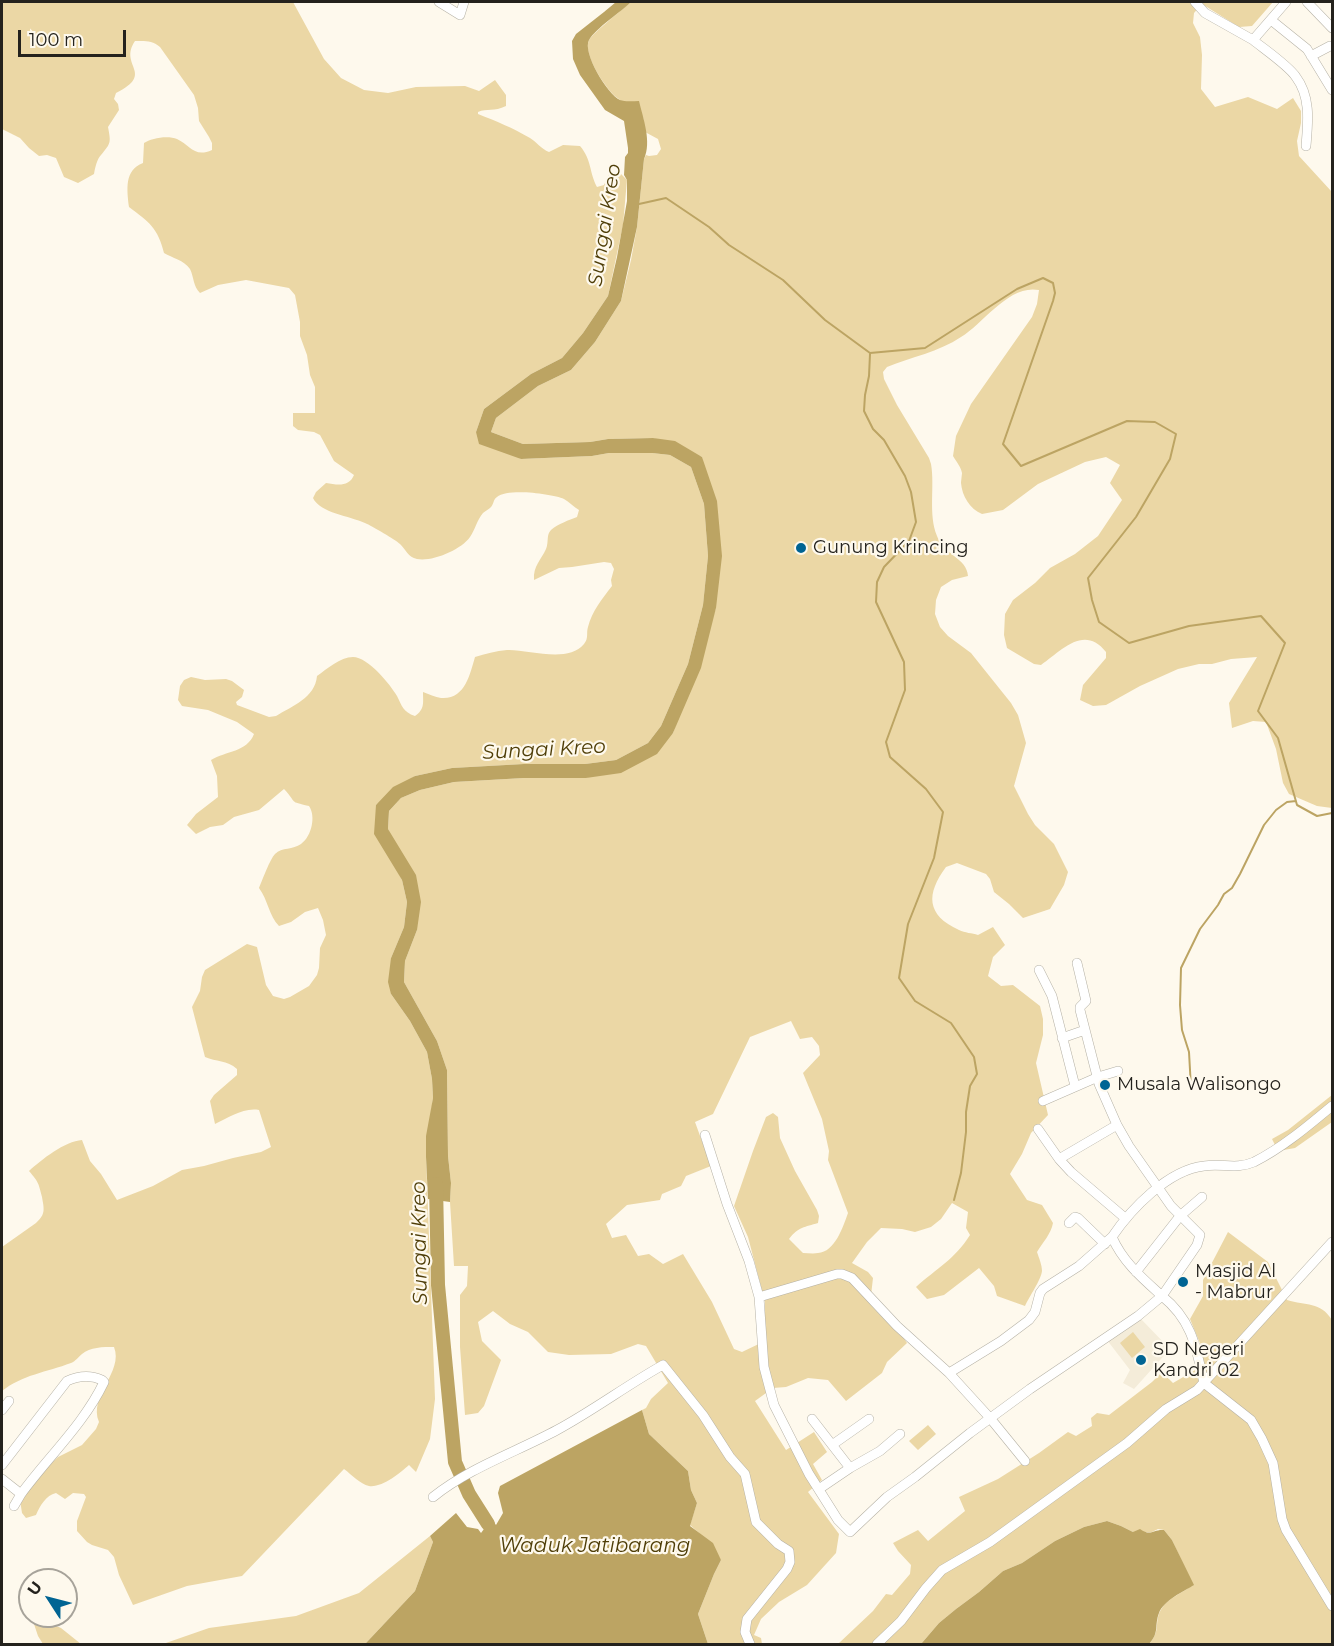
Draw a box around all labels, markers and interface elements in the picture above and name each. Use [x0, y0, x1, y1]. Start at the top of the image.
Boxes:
scale bar [21, 18, 129, 56]
text: 100 m [29, 29, 83, 51]
water label: Sungai Kreo [583, 162, 627, 288]
place label: Gunung Krincing [813, 537, 969, 559]
marker: Gunung Krincing [794, 541, 808, 555]
water label: Sungai Kreo [482, 735, 606, 765]
place label: Musala Walisongo [1117, 1074, 1281, 1096]
marker: Musala Walisongo [1098, 1078, 1112, 1092]
water label: Sungai Kreo [407, 1181, 433, 1305]
place label: Masjid Al - Mabrur [1195, 1261, 1276, 1304]
marker: Masjid Al - Mabrur [1176, 1275, 1190, 1289]
place label: SD Negeri Kandri 02 [1153, 1339, 1244, 1382]
marker: SD Negeri Kandri 02 [1134, 1353, 1148, 1367]
water label: Waduk Jatibarang [500, 1534, 690, 1558]
north arrow [18, 1568, 78, 1628]
text: U [23, 1578, 46, 1599]

